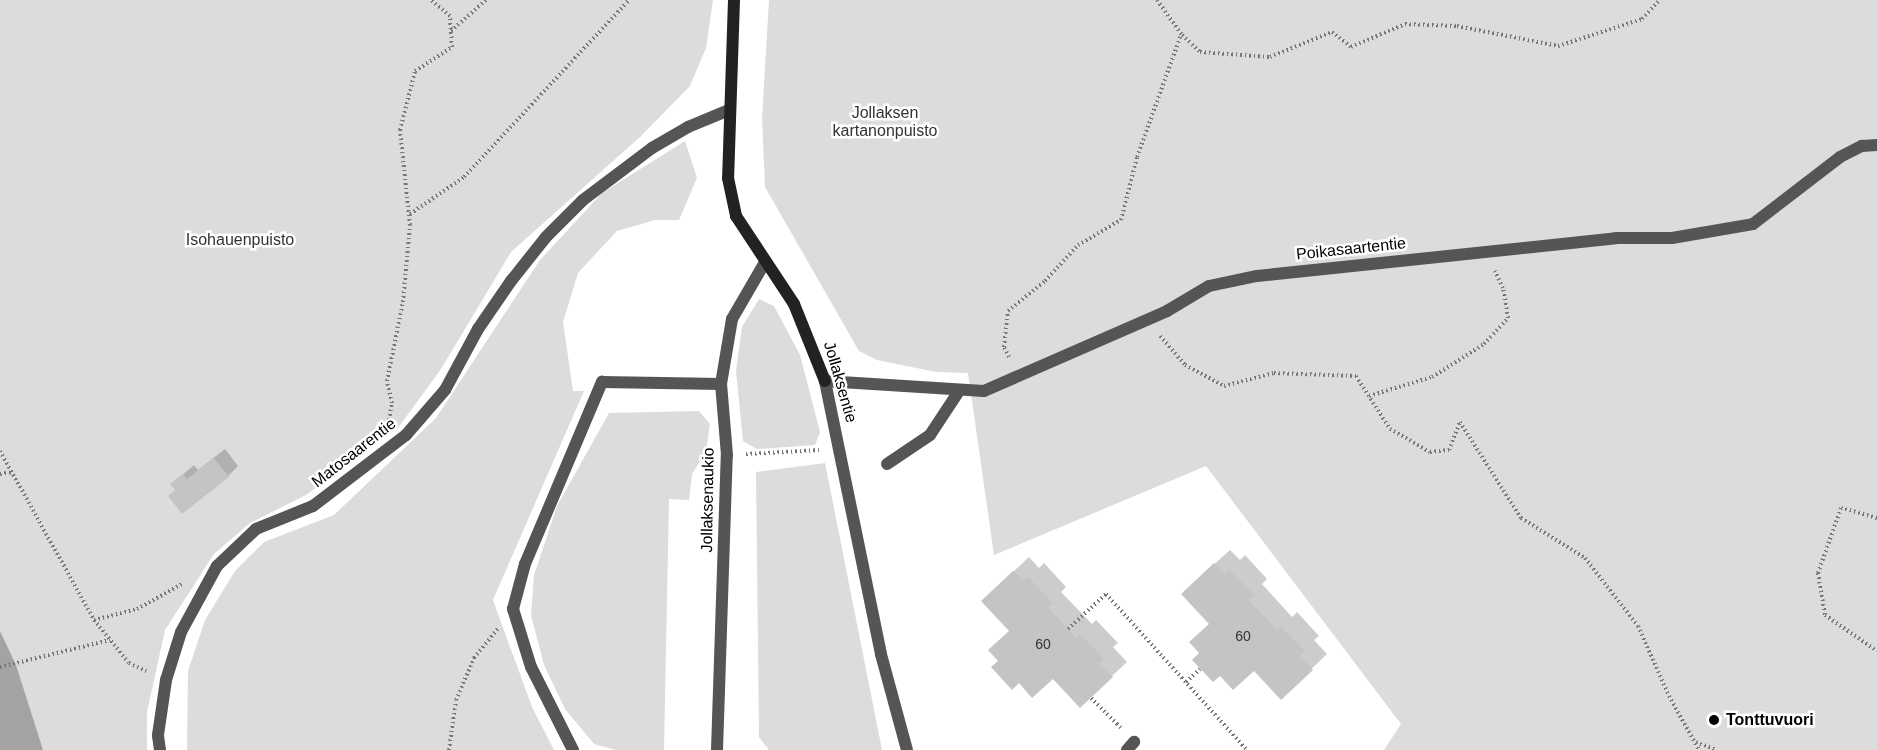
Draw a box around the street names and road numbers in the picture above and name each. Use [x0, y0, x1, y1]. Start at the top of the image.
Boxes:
street label: Poikasaartentie [1295, 234, 1407, 264]
street label: Jollaksentie [819, 339, 861, 425]
street label: Matosaarentie [308, 414, 400, 492]
street label: Jollaksenaukio [697, 447, 719, 553]

